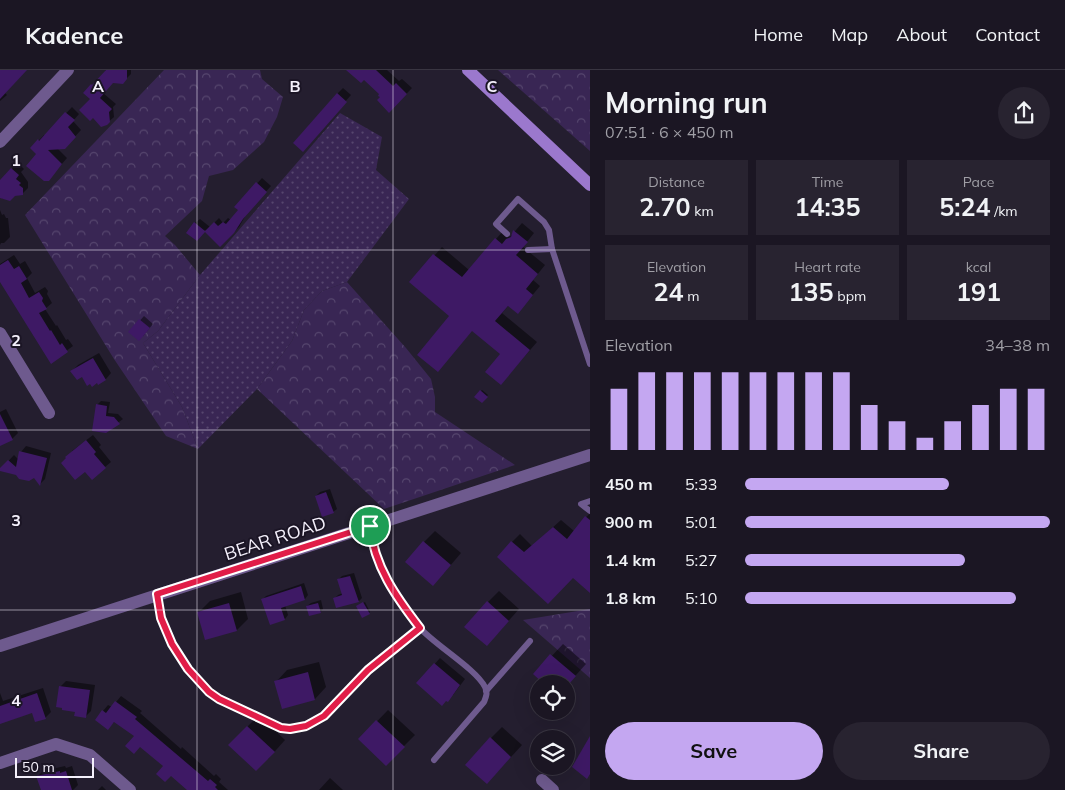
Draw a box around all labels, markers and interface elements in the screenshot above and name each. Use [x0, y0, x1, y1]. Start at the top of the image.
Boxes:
text: Kadence [25, 20, 123, 50]
text: Home [753, 23, 803, 46]
text: Map [831, 23, 868, 46]
text: About [896, 23, 947, 46]
text: Contact [975, 23, 1040, 46]
text: A [92, 76, 104, 96]
text: B [289, 76, 301, 96]
text: C [487, 76, 498, 96]
text: Morning run [605, 85, 768, 120]
button: share [998, 87, 1050, 139]
text: 07:51 · 6 × 450 m [605, 122, 734, 142]
text: 1 [11, 150, 21, 170]
text: Distance [648, 173, 705, 191]
text: Time [812, 173, 843, 191]
text: Pace [963, 173, 994, 191]
text: 2.70 [639, 191, 691, 222]
text: 14:35 [794, 191, 861, 222]
text: 5:24 [939, 191, 991, 222]
text: km [691, 202, 714, 220]
text: /km [991, 202, 1018, 220]
text: Elevation [647, 258, 706, 276]
text: Heart rate [794, 258, 861, 276]
text: kcal [966, 258, 991, 276]
text: 24 [654, 276, 684, 307]
text: 135 [789, 276, 834, 307]
text: 191 [956, 276, 1001, 307]
text: m [684, 287, 699, 305]
text: bpm [834, 287, 866, 305]
text: 2 [11, 330, 21, 350]
text: Elevation [605, 335, 673, 355]
text: 34–38 m [985, 335, 1050, 355]
text: 450 m [605, 474, 653, 494]
text: 5:33 [685, 474, 717, 494]
pin [349, 505, 391, 547]
text: 3 [11, 510, 21, 530]
street label: BEAR ROAD [221, 511, 329, 565]
icon: arrive [356, 512, 384, 540]
text: 900 m [605, 512, 653, 532]
text: 5:01 [685, 512, 717, 532]
text: 1.4 km [605, 550, 656, 570]
text: 5:27 [685, 550, 717, 570]
text: 1.8 km [605, 588, 656, 608]
text: 5:10 [685, 588, 717, 608]
map controls [530, 675, 575, 775]
button: locate [530, 675, 575, 720]
text: 4 [11, 690, 21, 710]
button: Save [605, 722, 823, 780]
button: Share [833, 722, 1050, 780]
button: layers [530, 730, 575, 775]
scale bar [15, 755, 94, 778]
text: 50 m [22, 758, 55, 776]

